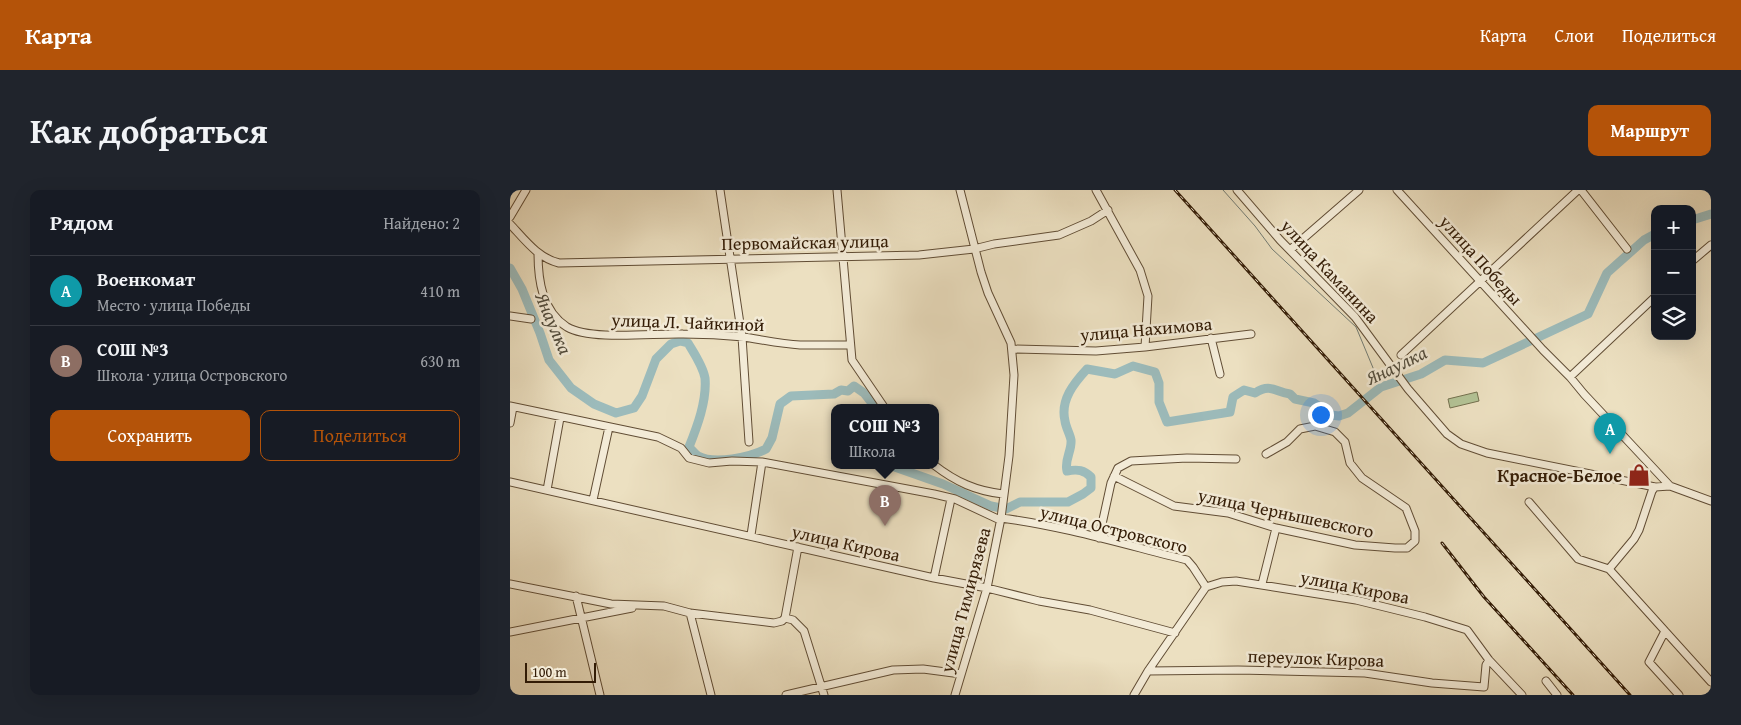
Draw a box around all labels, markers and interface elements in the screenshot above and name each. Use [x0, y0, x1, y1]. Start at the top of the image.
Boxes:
text: Карта [25, 18, 92, 53]
text: Карта [1480, 22, 1527, 49]
text: Слои [1555, 22, 1594, 49]
text: Поделиться [1622, 22, 1716, 49]
text: Как добраться [30, 105, 268, 156]
button: Маршрут [1588, 105, 1711, 156]
map controls [1651, 205, 1696, 340]
button: + [1651, 205, 1696, 250]
text: Рядом [50, 207, 113, 238]
street label: улица Победы [1432, 208, 1529, 311]
text: Найдено: 2 [383, 211, 460, 235]
street label: улица Каманина [1274, 212, 1386, 329]
street label: Первомайская улица [721, 227, 889, 257]
button: − [1651, 250, 1696, 295]
text: Военкомат [97, 265, 195, 293]
text: A [61, 279, 71, 303]
text: 410 m [420, 279, 460, 303]
water label: Янаулка [528, 287, 580, 359]
text: Место · улица Победы [97, 293, 251, 317]
button: layers [1651, 295, 1696, 340]
street label: улица Л. Чайкиной [610, 306, 765, 338]
street label: улица Нахимова [1078, 310, 1214, 348]
text: СОШ №3 [97, 335, 169, 363]
water label: Янаулка [1360, 338, 1432, 392]
text: B [61, 349, 71, 373]
text: 630 m [420, 349, 460, 373]
text: Школа · улица Островского [97, 363, 287, 387]
your location [1308, 402, 1334, 428]
popup [831, 404, 939, 469]
button: Сохранить [50, 410, 250, 461]
button: Поделиться [260, 410, 460, 461]
text: СОШ №3 [849, 411, 921, 439]
pin: A [1594, 413, 1626, 454]
text: Школа [849, 439, 895, 463]
place label: Красное-Белое [1497, 462, 1622, 489]
shop icon: Красное-Белое [1626, 462, 1652, 488]
street label: улица Чернышевского [1195, 481, 1376, 545]
pin: B [869, 485, 901, 526]
street label: улица Островского [1036, 497, 1191, 560]
street label: улица Кирова [788, 517, 903, 569]
street label: улица Тимирязева [932, 524, 997, 677]
street label: улица Кирова [1297, 563, 1412, 611]
street label: переулок Кирова [1247, 642, 1385, 674]
scale bar [525, 660, 596, 683]
text: 100 m [532, 662, 567, 682]

